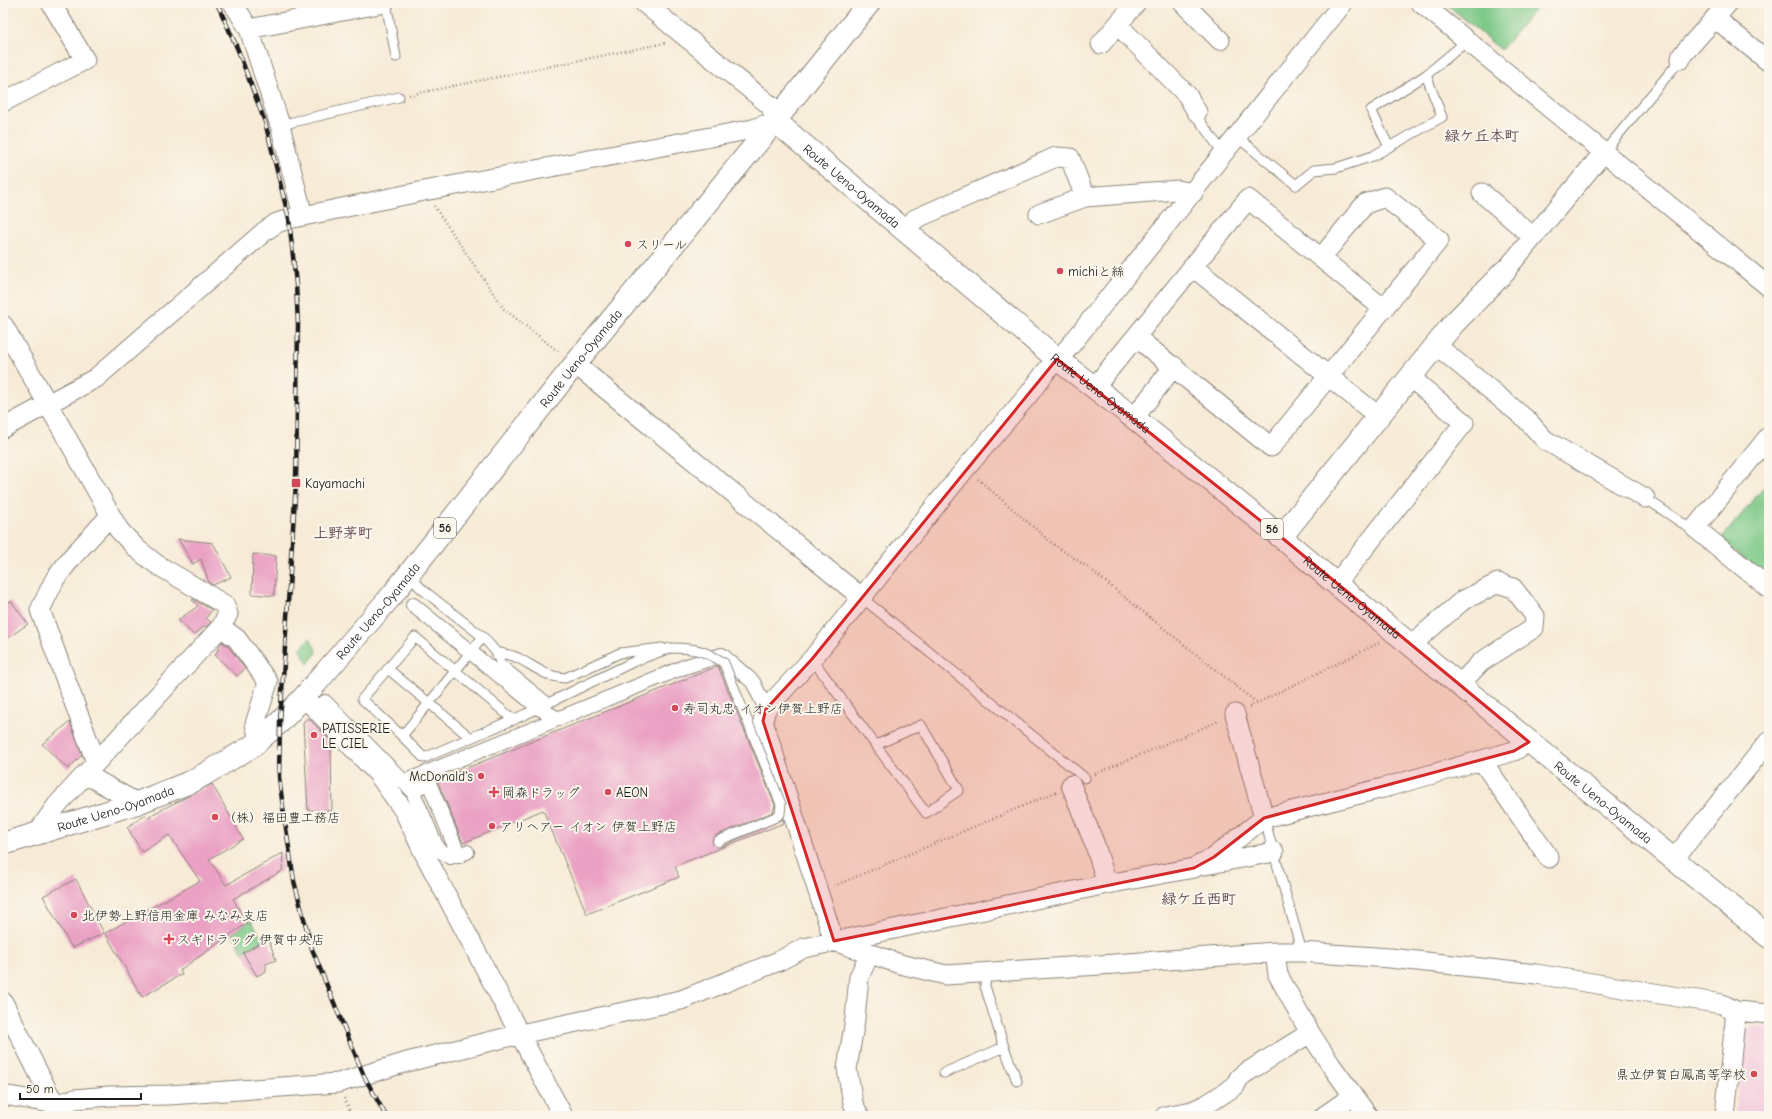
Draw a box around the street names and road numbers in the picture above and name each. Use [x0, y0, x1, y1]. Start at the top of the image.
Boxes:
street label: Route Ueno-Oyamada [800, 141, 903, 231]
street label: Route Ueno-Oyamada [536, 306, 625, 410]
street label: Route Ueno-Oyamada [1048, 350, 1154, 436]
road number: 56 [434, 518, 456, 538]
road number: 56 [1261, 519, 1283, 539]
street label: Route Ueno-Oyamada [1301, 552, 1404, 642]
street label: Route Ueno-Oyamada [333, 559, 423, 662]
street label: Route Ueno-Oyamada [1551, 758, 1655, 846]
street label: Route Ueno-Oyamada [55, 782, 176, 834]

